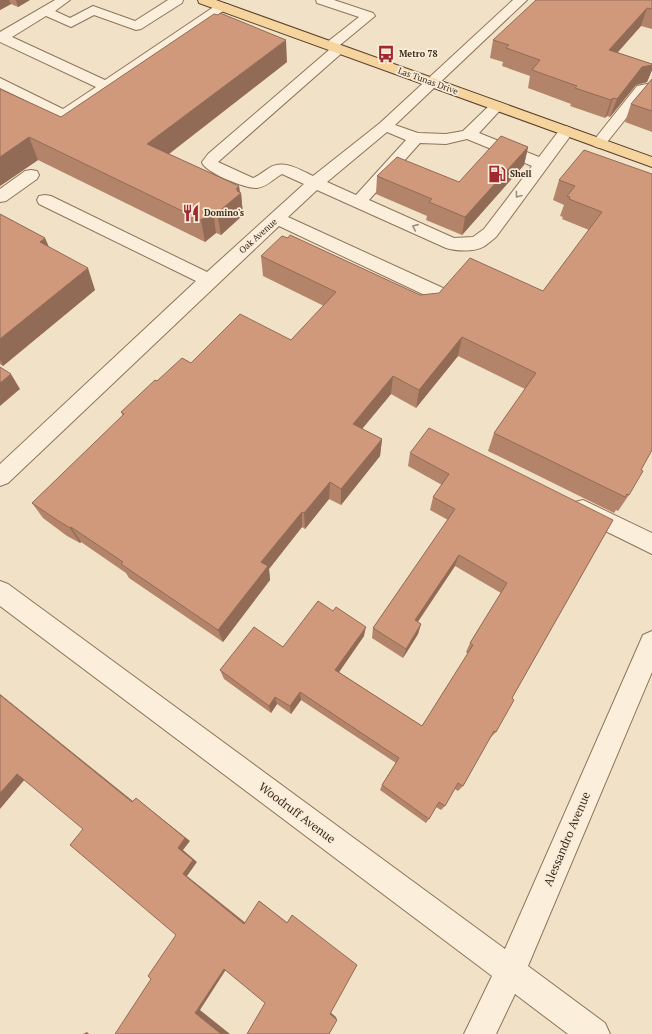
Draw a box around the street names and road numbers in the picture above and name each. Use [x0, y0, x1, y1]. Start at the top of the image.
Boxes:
street label: Las Tunas Drive [396, 65, 460, 98]
street label: Oak Avenue [236, 215, 280, 256]
street label: Woodruff Avenue [256, 779, 339, 846]
street label: Alessandro Avenue [540, 789, 593, 888]

